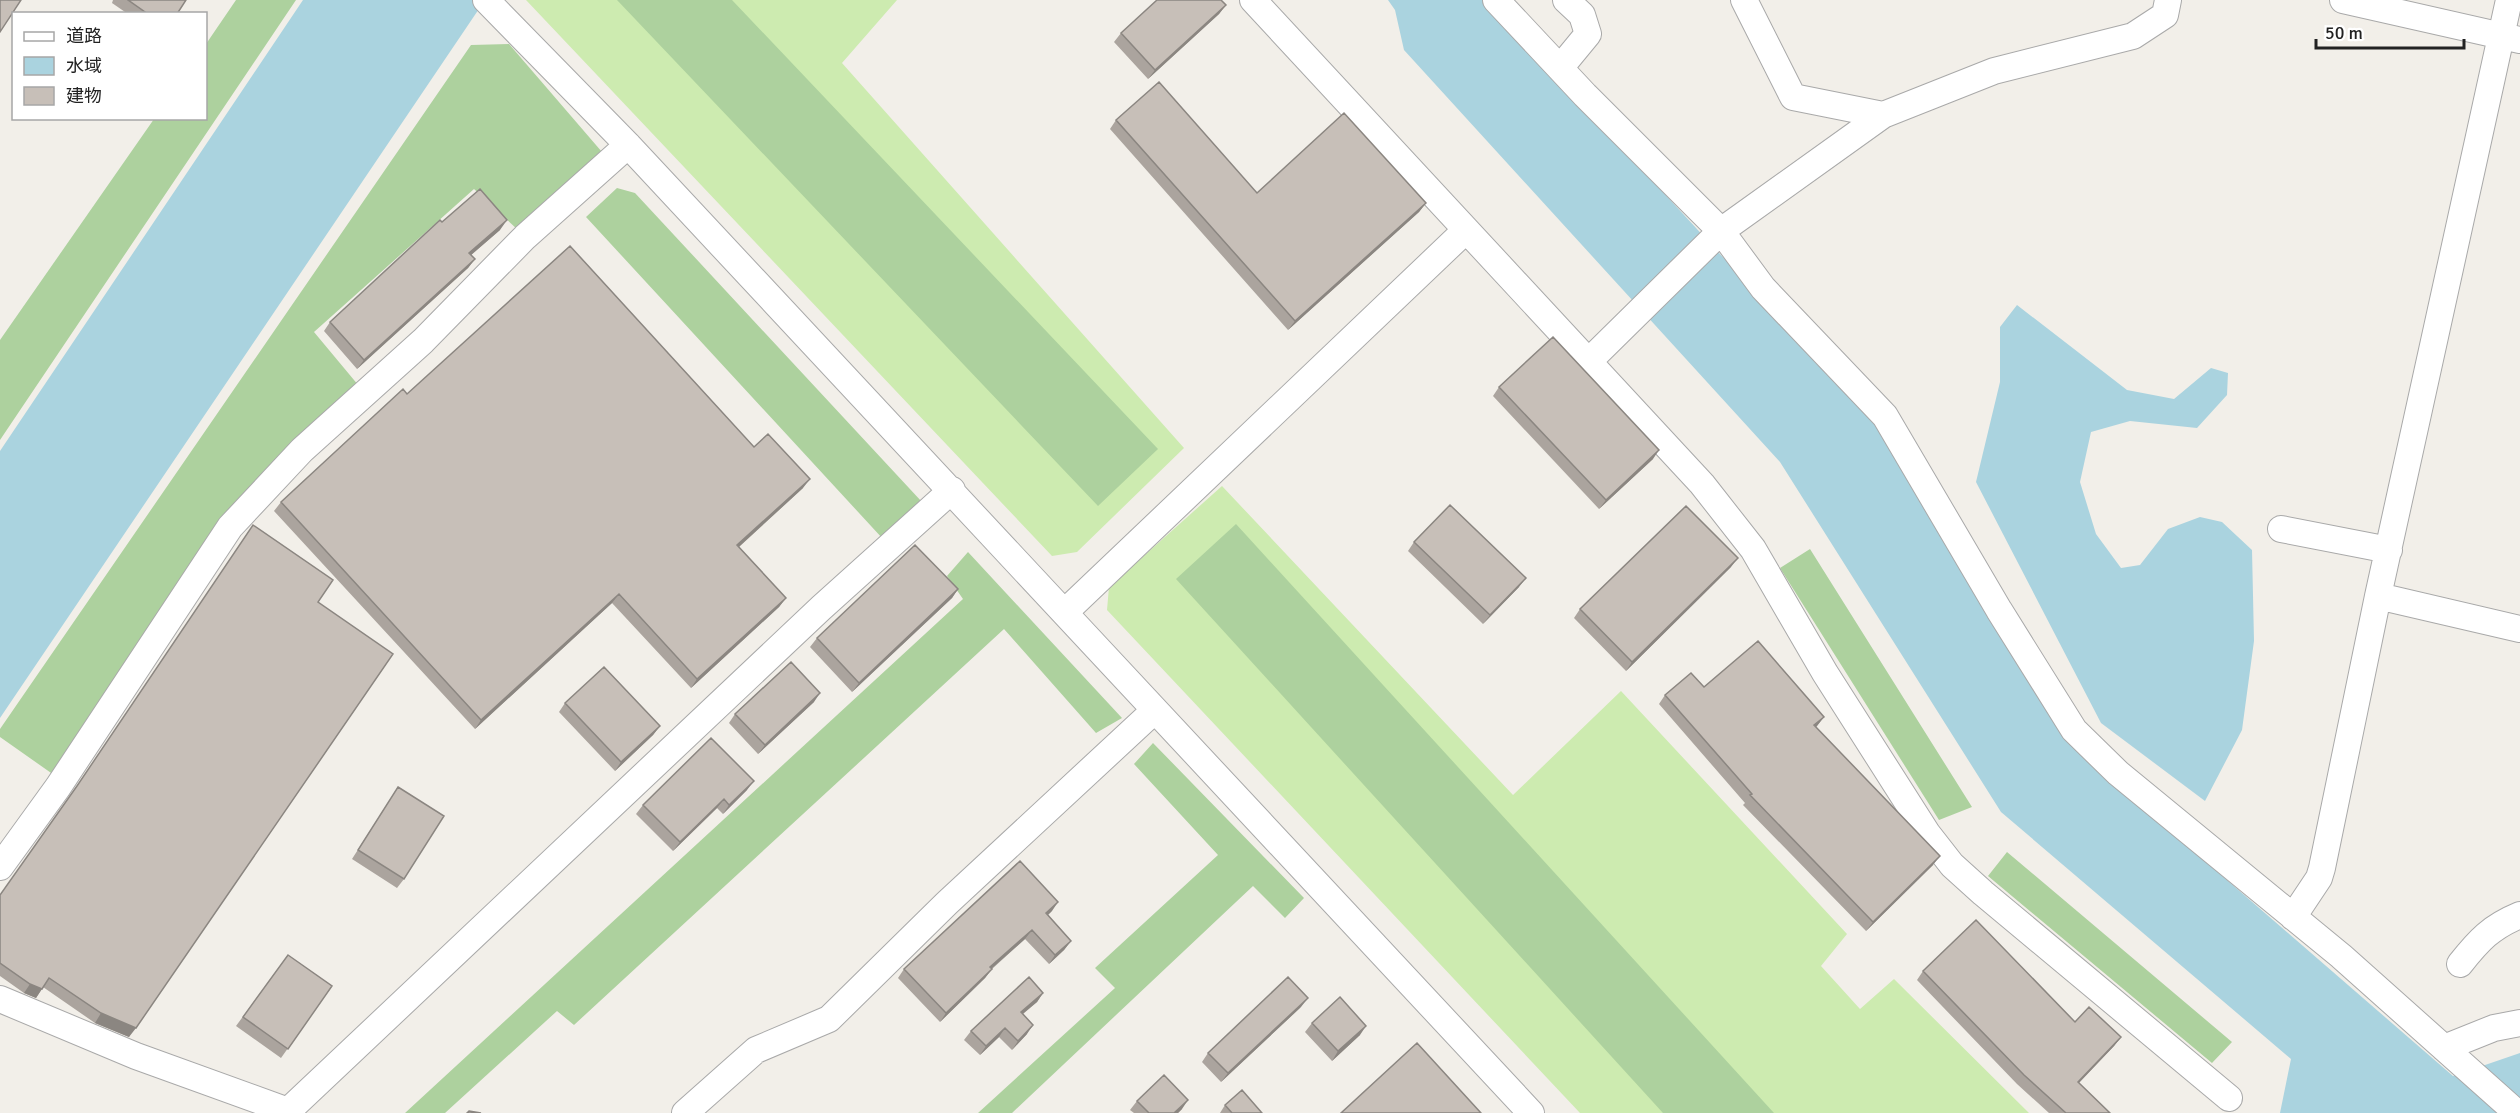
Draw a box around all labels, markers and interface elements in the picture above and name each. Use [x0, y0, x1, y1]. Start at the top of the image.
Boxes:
legend [12, 12, 207, 120]
scale bar [2316, 12, 2464, 50]
text: 50 m [2325, 22, 2363, 44]
text: 道路 [66, 25, 102, 47]
text: 水域 [66, 55, 102, 77]
text: 建物 [66, 85, 102, 107]

